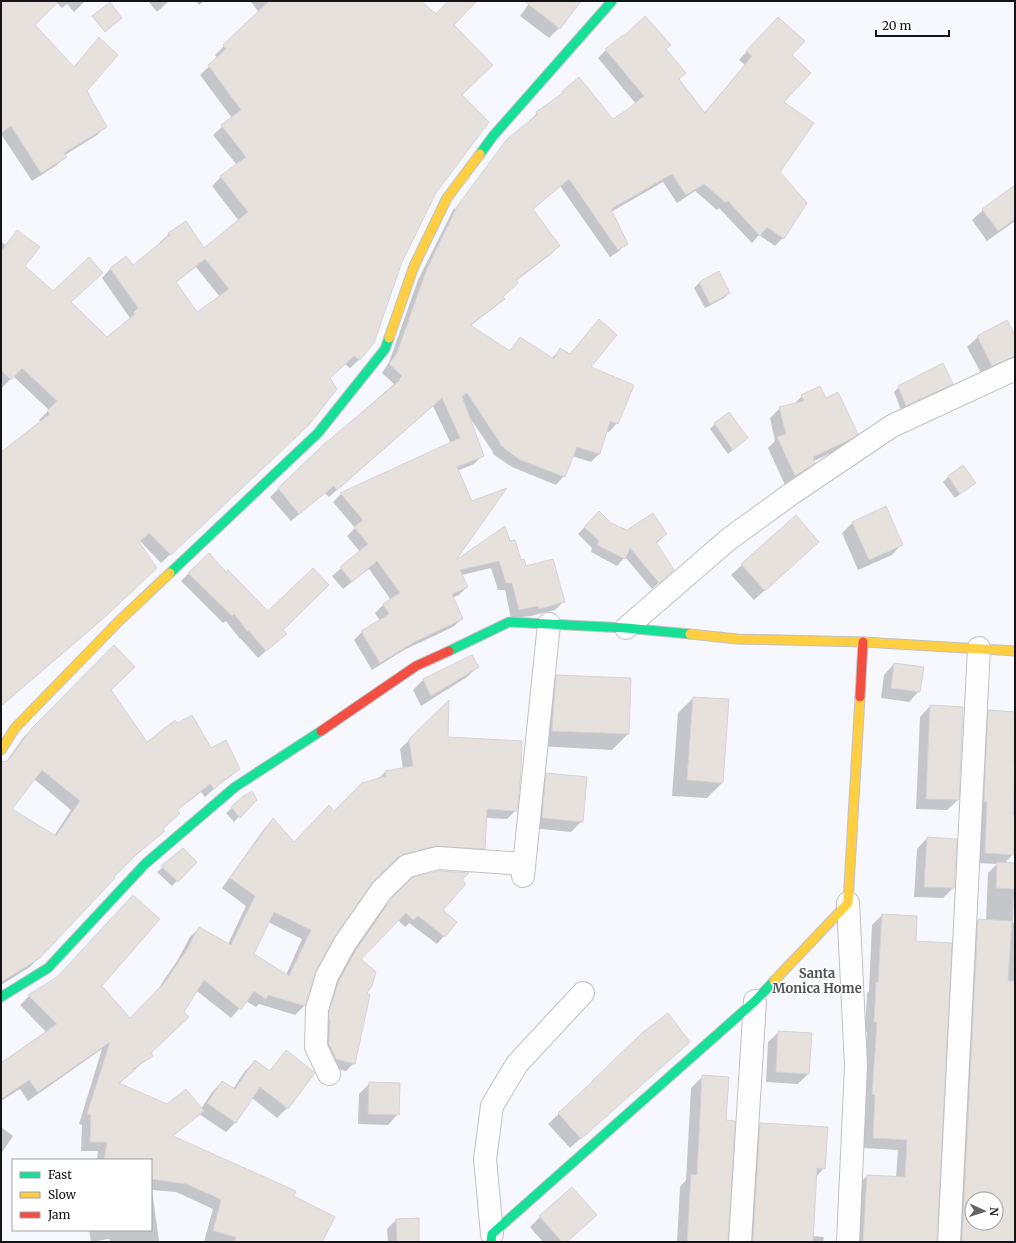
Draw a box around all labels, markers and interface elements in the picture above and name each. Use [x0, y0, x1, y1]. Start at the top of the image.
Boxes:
scale bar [876, 12, 949, 38]
text: 20 m [882, 18, 911, 33]
district label: Santa Monica Home [772, 965, 862, 997]
legend [12, 1159, 152, 1231]
text: Fast [48, 1167, 72, 1182]
text: Slow [48, 1187, 77, 1202]
north arrow [964, 1191, 1004, 1231]
text: Jam [47, 1207, 71, 1222]
text: N [987, 1207, 1001, 1217]

